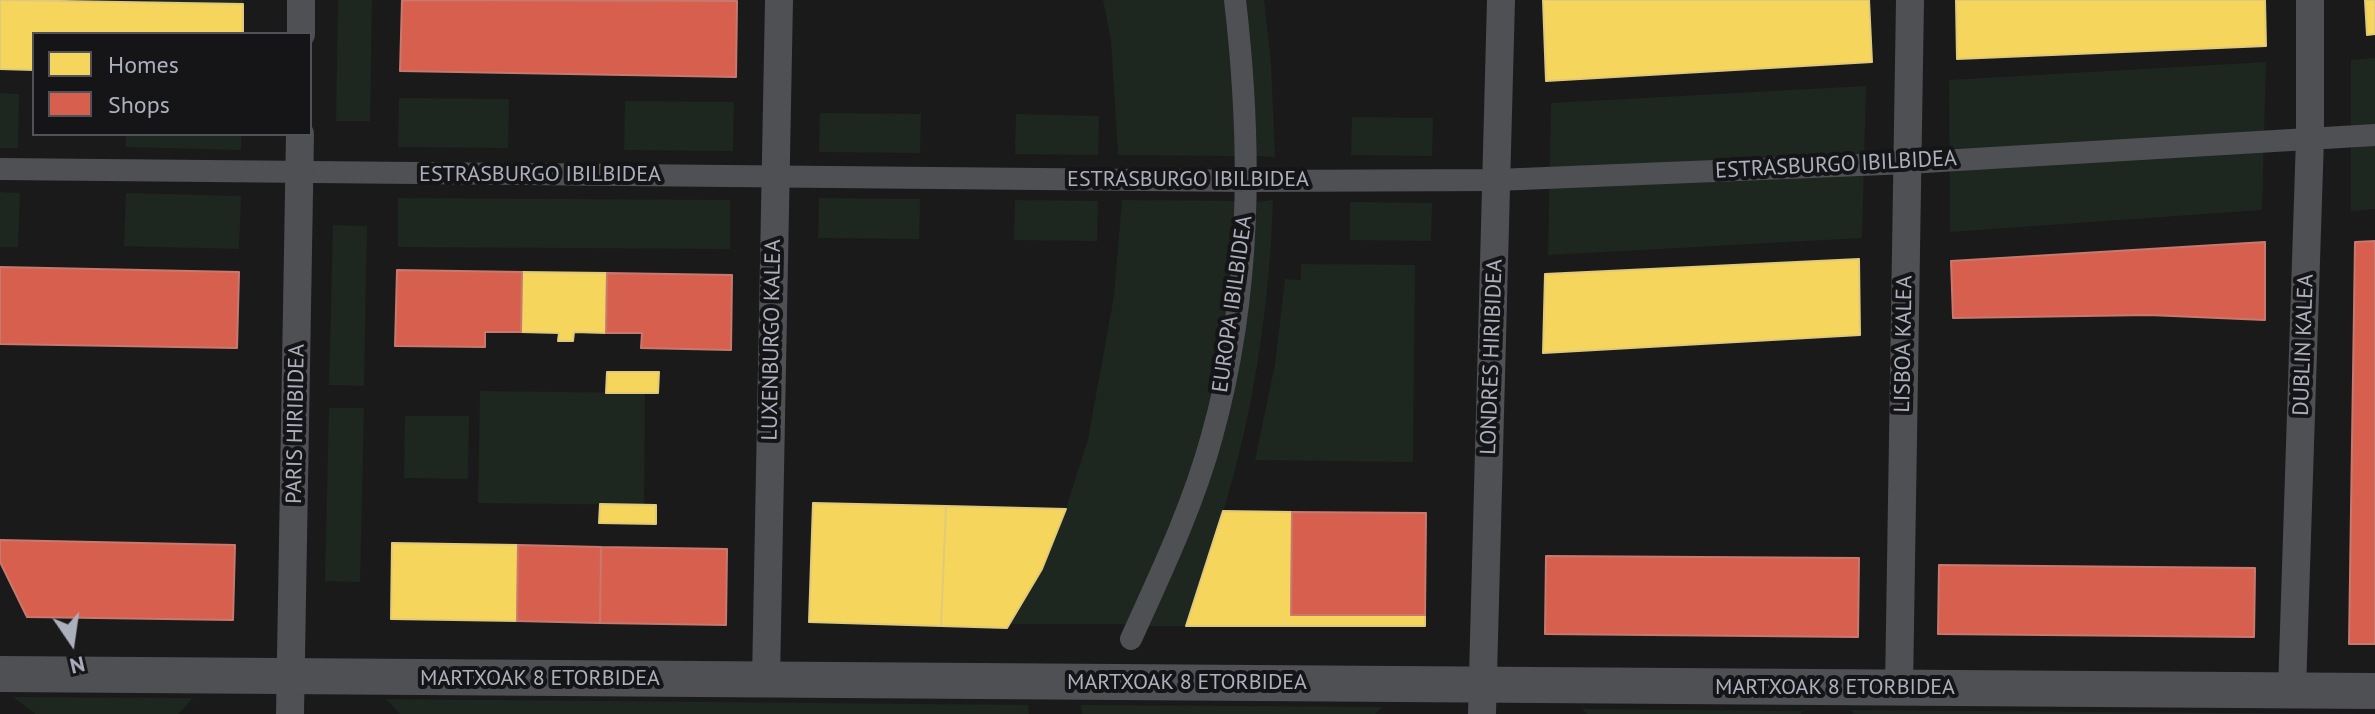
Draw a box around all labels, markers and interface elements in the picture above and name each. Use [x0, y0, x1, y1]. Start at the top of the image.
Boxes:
legend [32, 32, 312, 136]
text: Homes [108, 49, 179, 80]
text: Shops [108, 89, 170, 120]
street label: ESTRASBURGO IBILBIDEA [1715, 145, 1957, 185]
street label: ESTRASBURGO IBILBIDEA [419, 162, 661, 188]
street label: ESTRASBURGO IBILBIDEA [1067, 167, 1309, 193]
street label: EUROPA IBILBIDEA [1208, 214, 1258, 394]
street label: LUXENBURGO KALEA [757, 239, 787, 441]
street label: LONDRES HIRIBIDEA [1475, 259, 1509, 455]
street label: DUBLIN KALEA [2288, 274, 2320, 416]
street label: LISBOA KALEA [1890, 275, 1918, 413]
street label: PARIS HIRIBIDEA [281, 344, 311, 504]
north arrow [32, 602, 112, 682]
text: N [67, 650, 88, 681]
street label: MARTXOAK 8 ETORBIDEA [420, 666, 660, 692]
street label: MARTXOAK 8 ETORBIDEA [1067, 670, 1307, 696]
street label: MARTXOAK 8 ETORBIDEA [1715, 675, 1955, 701]

